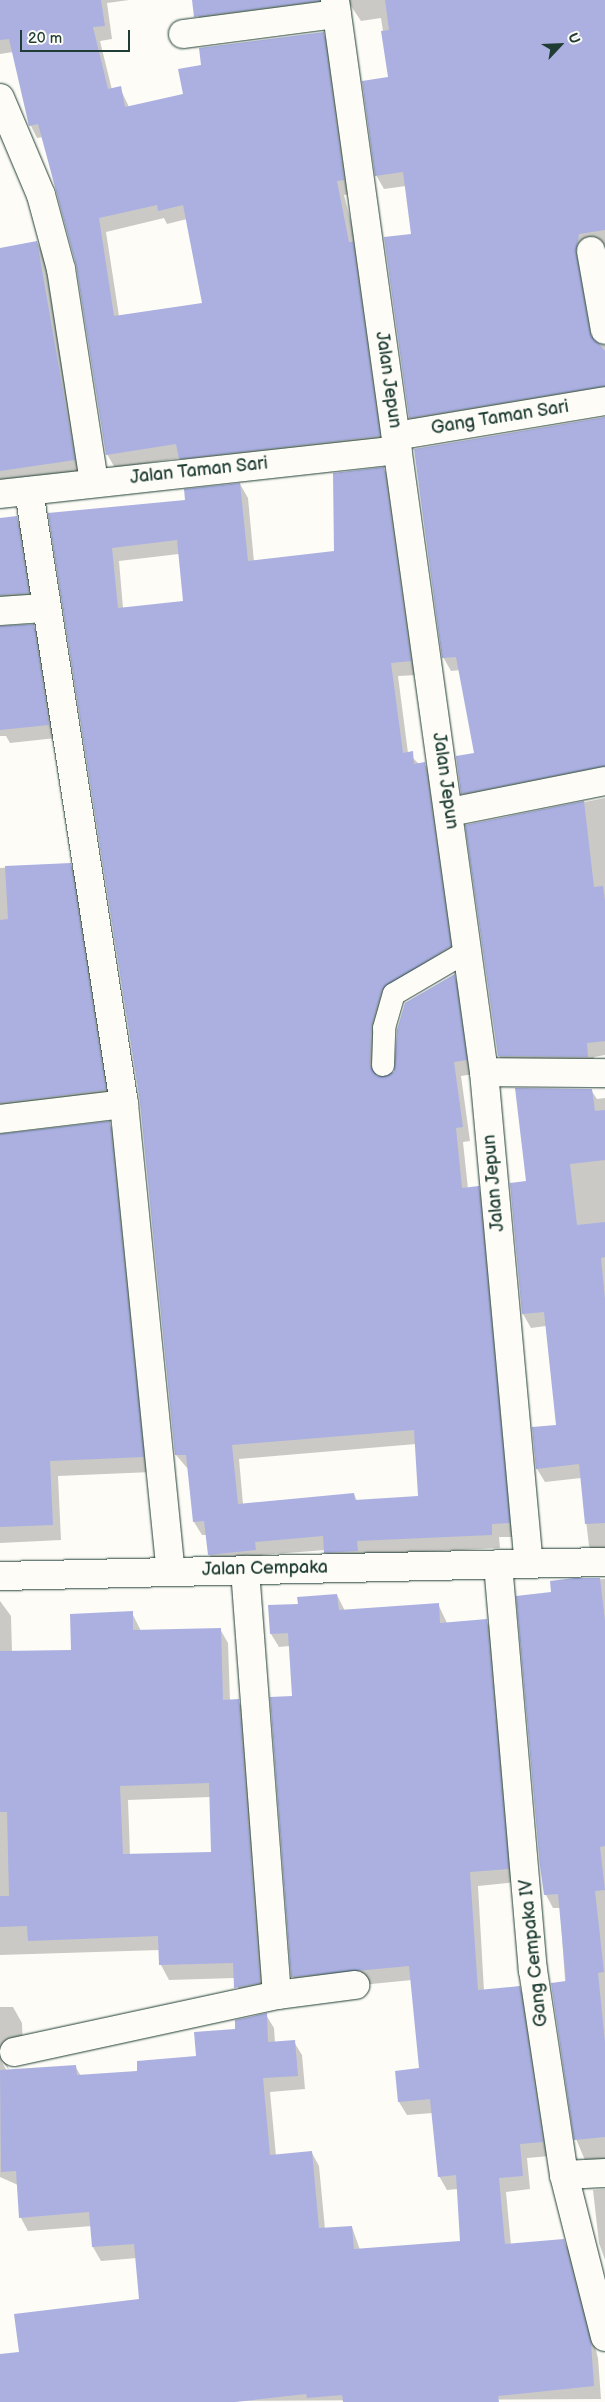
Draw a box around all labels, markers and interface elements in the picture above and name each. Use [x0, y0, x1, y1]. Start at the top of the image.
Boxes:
scale bar [22, 20, 132, 52]
north arrow [535, 20, 585, 70]
text: 20 m [28, 29, 62, 48]
text: U [564, 30, 584, 47]
street label: Jalan Jepun [370, 330, 406, 430]
street label: Gang Taman Sari [429, 396, 571, 440]
street label: Jalan Taman Sari [129, 453, 269, 489]
street label: Jalan Jepun [427, 731, 463, 831]
street label: Jalan Jepun [479, 1133, 509, 1233]
street label: Jalan Cempaka [202, 1557, 328, 1581]
street label: Gang Cempaka IV [516, 1878, 552, 2028]

